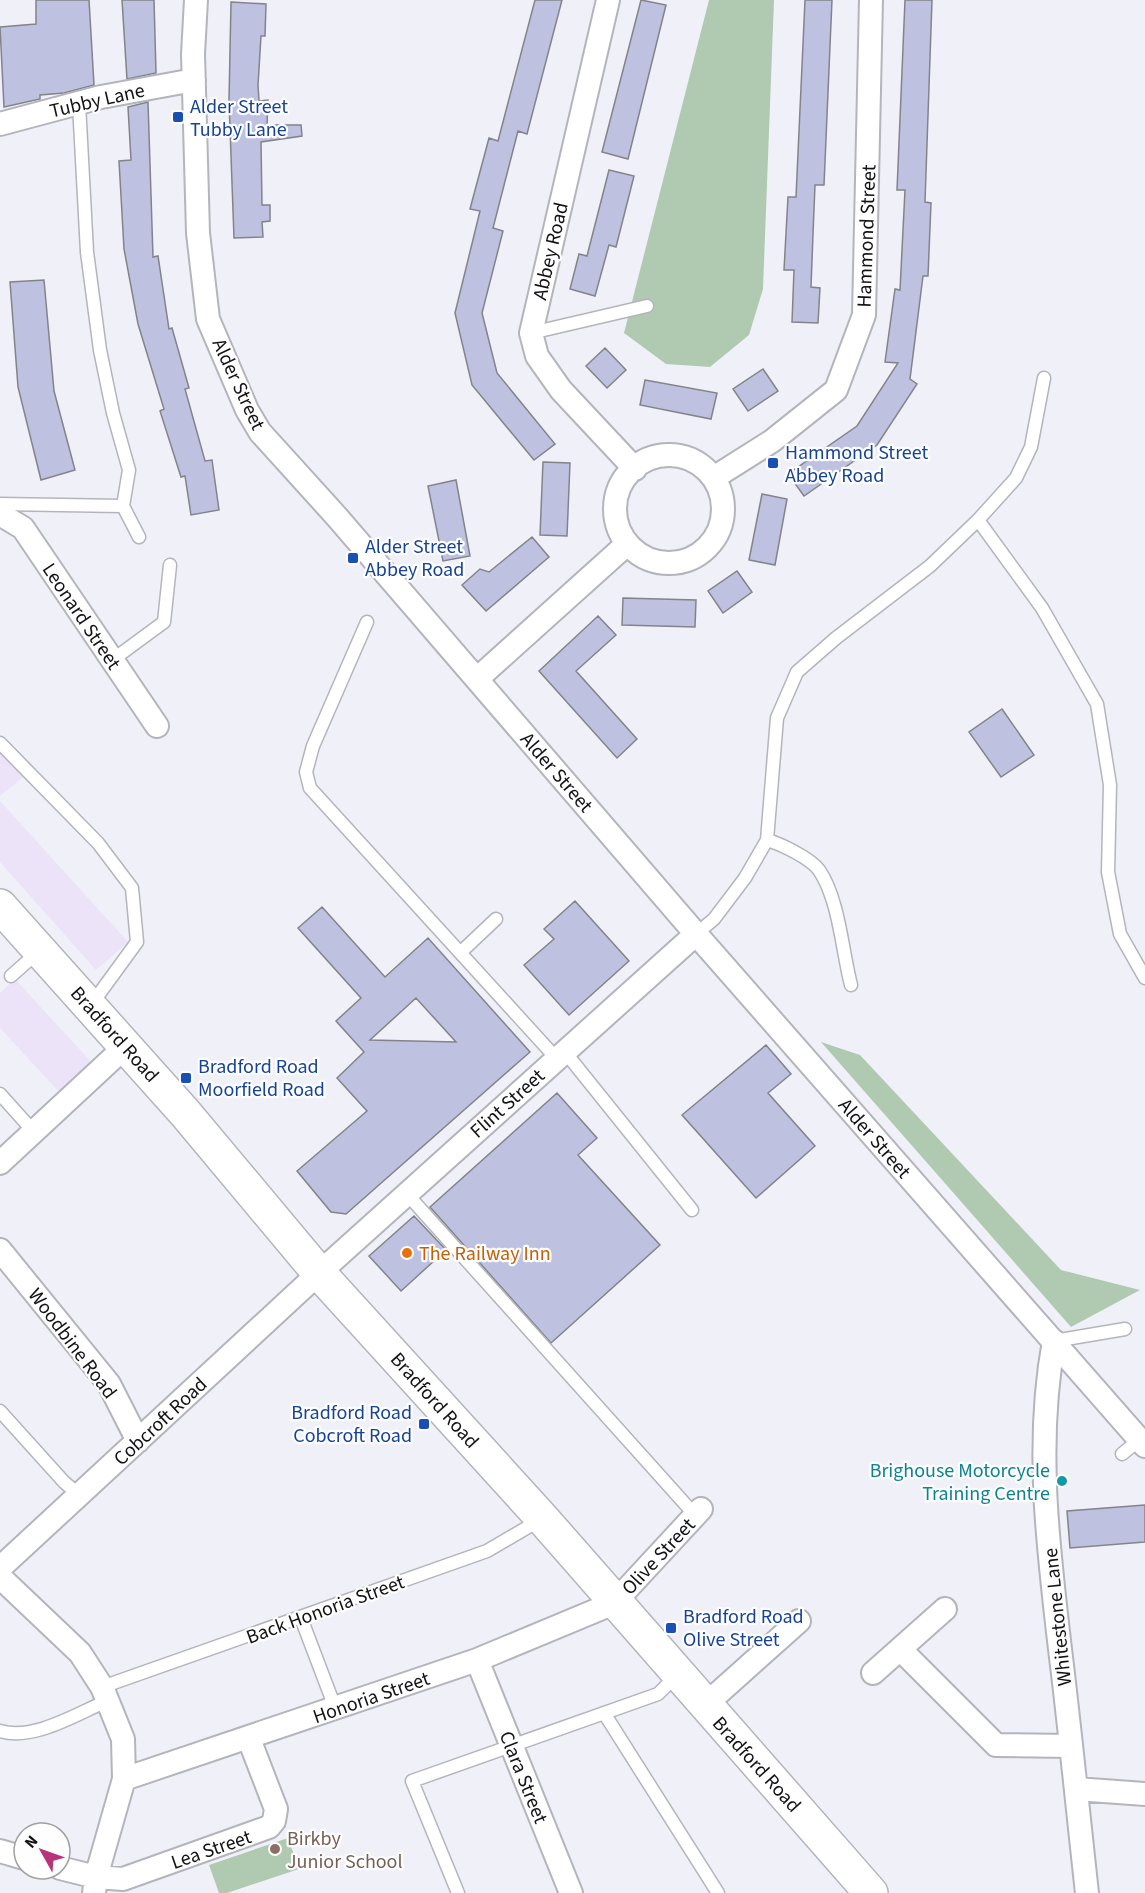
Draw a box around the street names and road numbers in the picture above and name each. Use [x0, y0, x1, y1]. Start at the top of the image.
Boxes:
street label: Tubby Lane [47, 76, 148, 125]
street label: Hammond Street [851, 164, 883, 308]
street label: Abbey Road [526, 200, 576, 303]
street label: Alder Street [205, 334, 272, 435]
street label: Leonard Street [35, 558, 127, 676]
street label: Alder Street [514, 726, 599, 819]
street label: Bradford Road [63, 980, 165, 1089]
street label: Flint Street [464, 1063, 551, 1145]
street label: Alder Street [832, 1092, 917, 1185]
street label: Woodbine Road [21, 1282, 123, 1405]
street label: Bradford Road [383, 1346, 485, 1455]
street label: Cobcroft Road [108, 1371, 214, 1472]
street label: Olive Street [616, 1512, 702, 1602]
street label: Whitestone Lane [1037, 1546, 1079, 1687]
street label: Back Honoria Street [242, 1568, 409, 1652]
street label: Honoria Street [309, 1665, 434, 1731]
street label: Bradford Road [705, 1710, 807, 1819]
street label: Clara Street [492, 1727, 554, 1828]
street label: Lea Street [167, 1823, 255, 1877]

